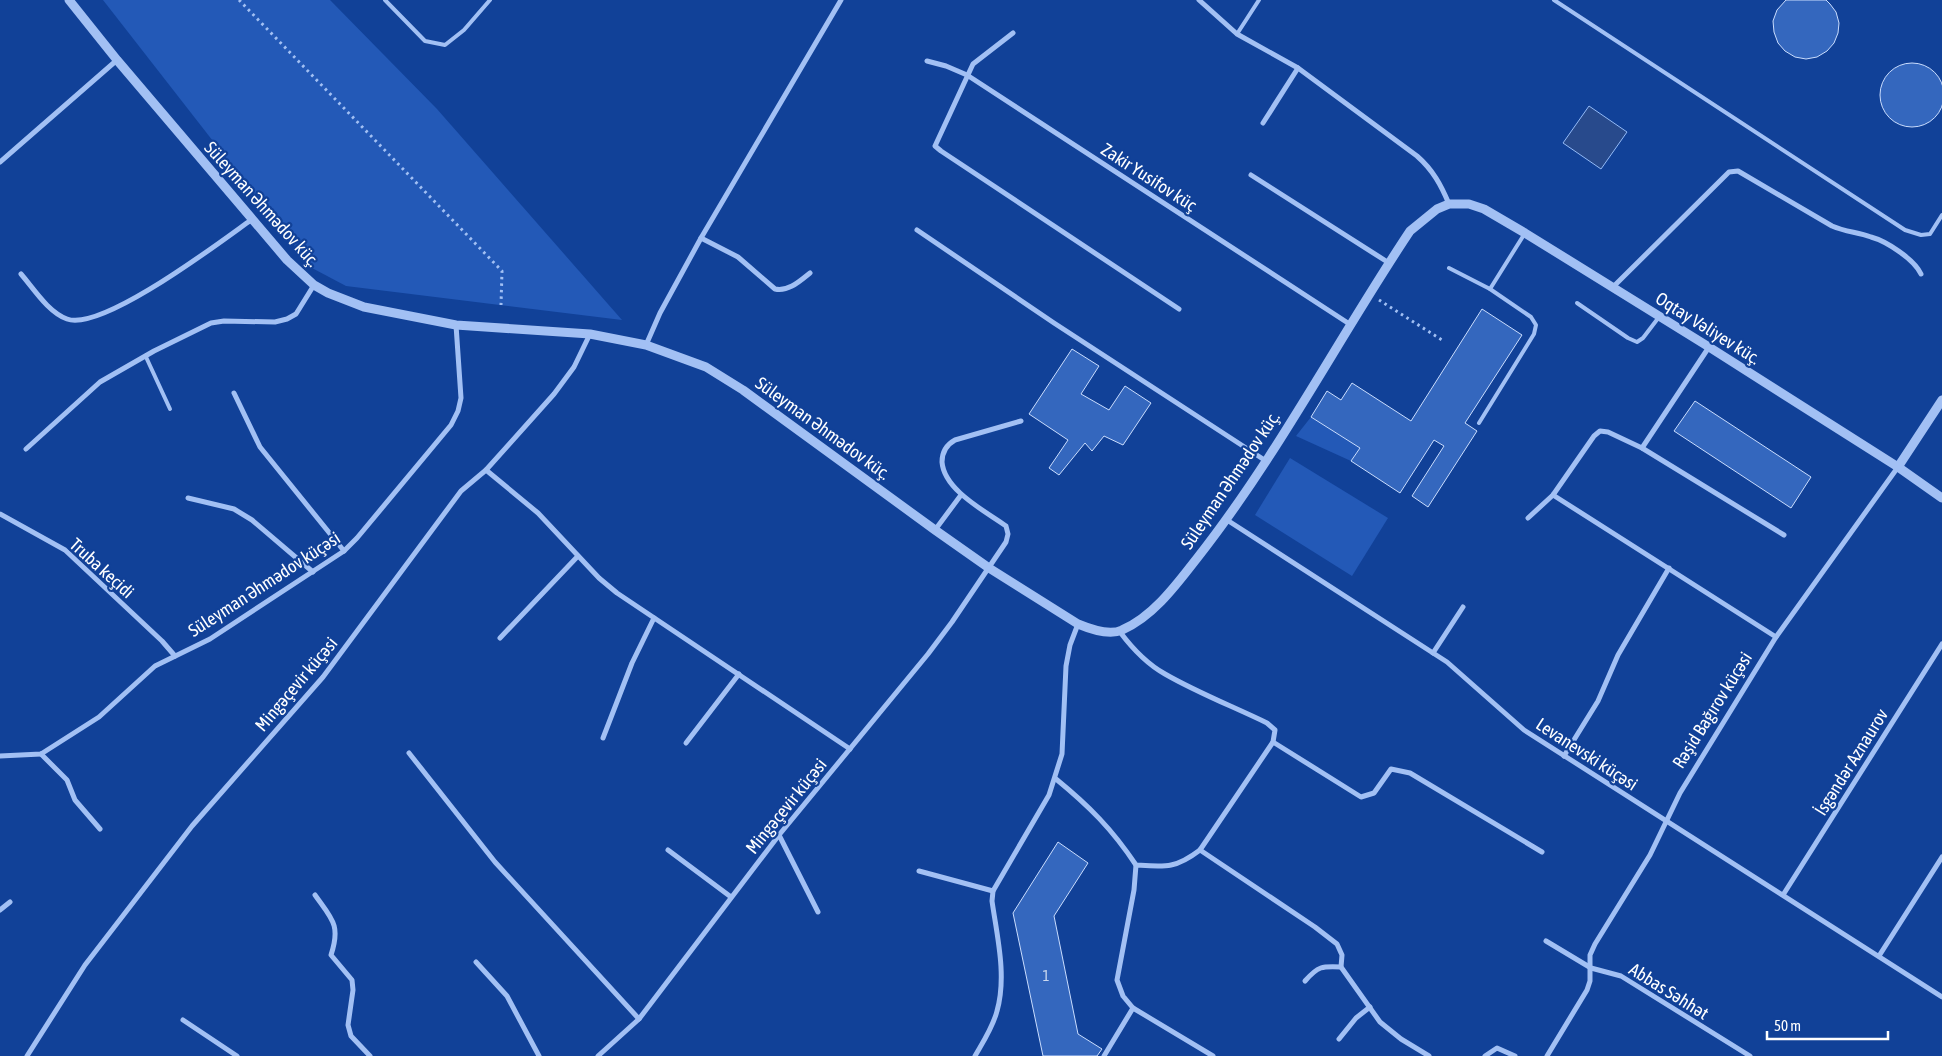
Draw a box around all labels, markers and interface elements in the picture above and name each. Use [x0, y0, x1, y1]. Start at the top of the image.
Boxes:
street label: Süleyman Əhmədov küç. [200, 137, 324, 271]
street label: Zakir Yusifov küç [1097, 138, 1201, 216]
street label: Oqtay Vəliyev küç. [1652, 287, 1764, 369]
street label: Süleyman Əhmədov küç. [752, 372, 894, 484]
street label: Süleyman Əhmədov küç. [1176, 407, 1284, 553]
street label: Süleyman Əhmədov küçəsi [184, 527, 344, 641]
street label: Truba keçidi [66, 534, 138, 602]
street label: Mingəçevir küçəsi [251, 633, 341, 735]
street label: Rəşid Bağırov küçəsi [1668, 648, 1756, 772]
street label: İsgəndər Aznaurov [1810, 705, 1892, 819]
street label: Levanevski küçəsi [1532, 713, 1642, 795]
street label: Mingəçevir küçəsi [741, 754, 831, 858]
street label: Abbas Səhhət [1625, 958, 1713, 1024]
house number: 1 [1042, 967, 1050, 984]
scale bar [1767, 1008, 1888, 1040]
text: 50 m [1774, 1017, 1801, 1034]

